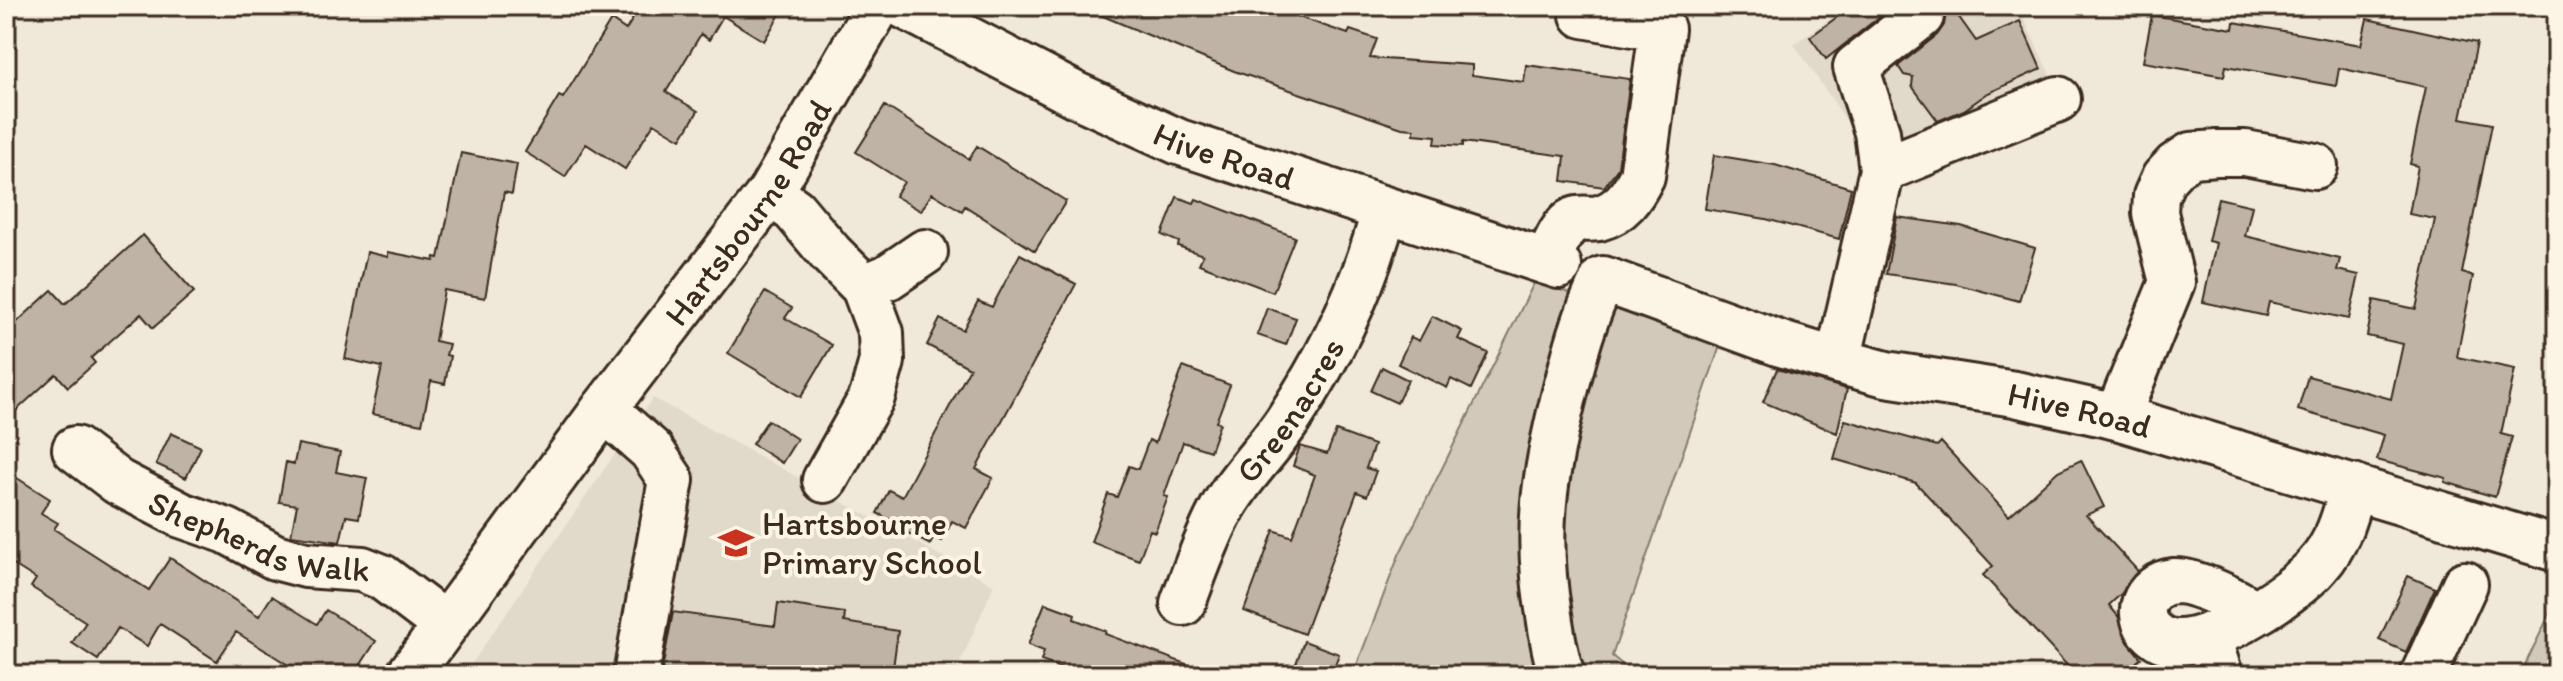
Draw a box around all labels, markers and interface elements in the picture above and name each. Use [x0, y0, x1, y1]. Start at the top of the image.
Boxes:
street label: Hartsbourne Road [655, 91, 840, 334]
street label: Hive Road [1147, 113, 1300, 199]
street label: Greenacres [1227, 331, 1353, 491]
street label: Hive Road [2004, 373, 2156, 447]
street label: Shepherds Walk [142, 481, 371, 590]
place label: Hartsbourne Primary School [762, 503, 982, 583]
school or university icon: Hartsbourne Primary School [717, 524, 755, 562]

